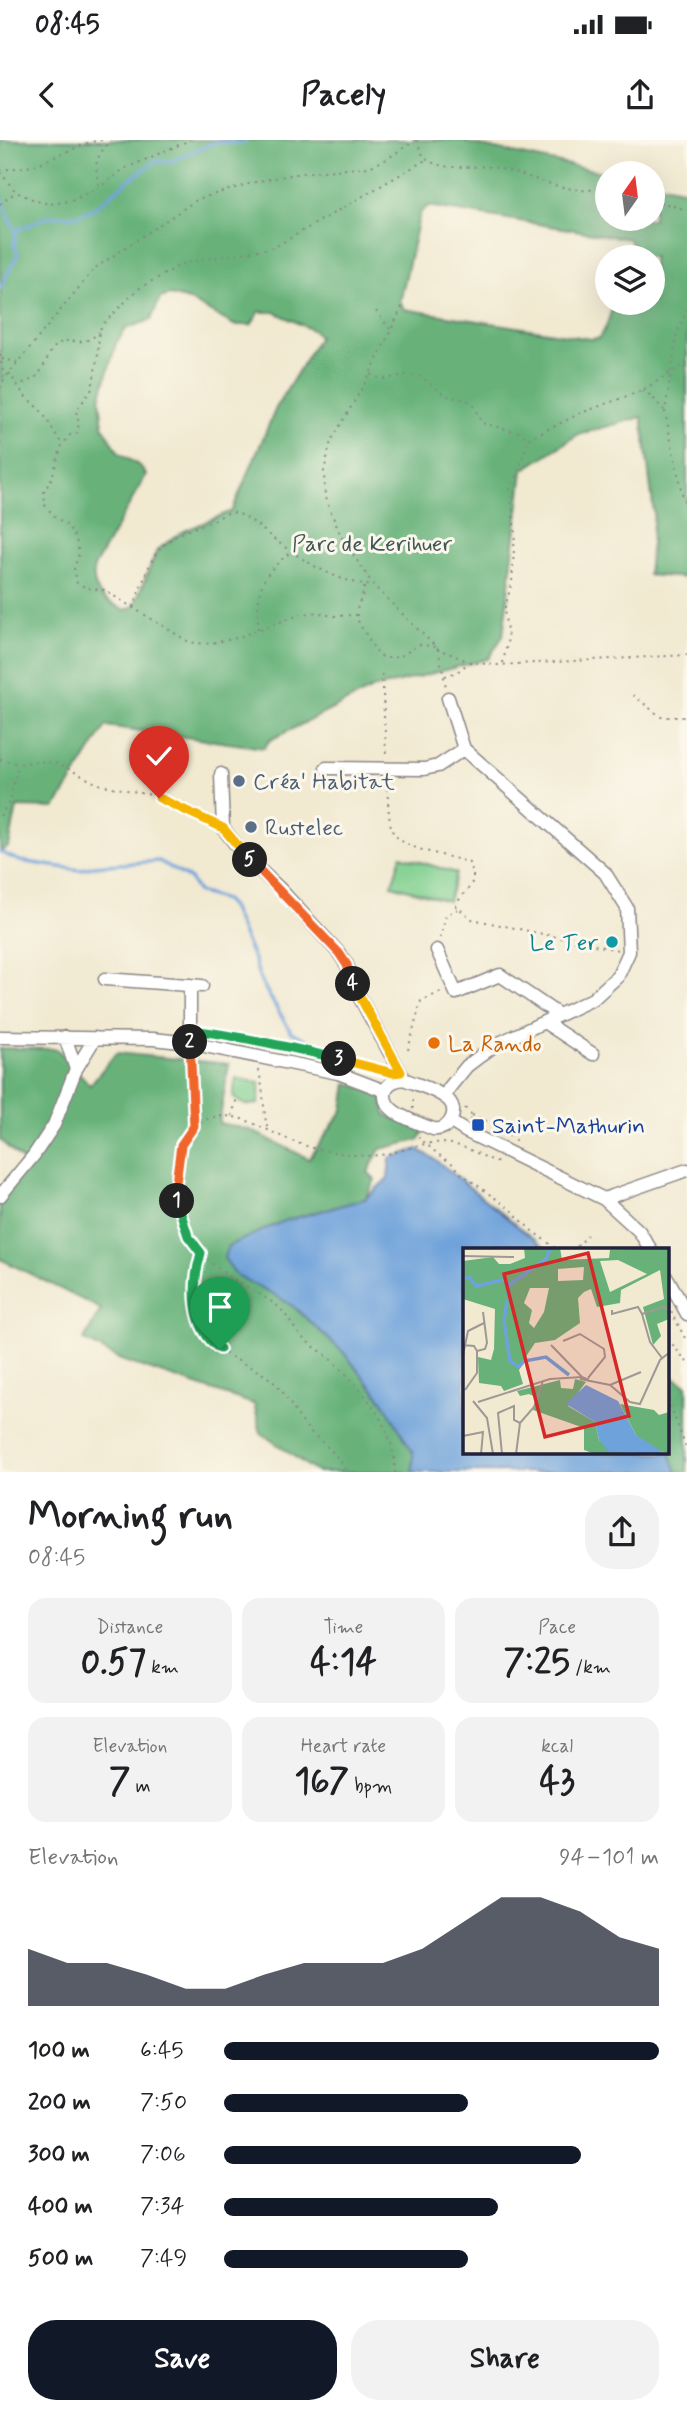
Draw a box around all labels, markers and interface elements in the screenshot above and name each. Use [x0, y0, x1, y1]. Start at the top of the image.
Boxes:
text: 08:45 [35, 8, 100, 42]
text: Pacely [301, 74, 386, 116]
icon: back [28, 76, 66, 114]
icon: share [621, 76, 659, 114]
north arrow [595, 161, 665, 231]
map controls [595, 161, 665, 315]
button: layers [595, 245, 665, 315]
park label: Parc de Kerihuer [292, 530, 452, 560]
pin [129, 726, 189, 798]
icon: check [140, 737, 178, 775]
place label: Créa' Habitat [253, 768, 395, 798]
marker: Créa' Habitat [231, 773, 247, 789]
place label: Rustelec [265, 814, 343, 844]
marker: Rustelec [243, 819, 259, 835]
pin: 5 [232, 842, 268, 878]
text: 5 [244, 847, 255, 872]
place label: Le Ter [530, 929, 598, 959]
marker: Le Ter [604, 934, 620, 950]
pin: 4 [336, 966, 370, 1002]
text: 4 [347, 971, 358, 996]
pin: 2 [172, 1024, 208, 1060]
text: 2 [185, 1029, 194, 1054]
place label: La Rando [448, 1030, 542, 1060]
marker: La Rando [426, 1035, 442, 1051]
pin: 3 [322, 1042, 356, 1076]
text: 3 [334, 1046, 343, 1071]
place label: Saint-Mathurin [492, 1112, 645, 1142]
marker: Saint-Mathurin [470, 1117, 486, 1133]
pin: 1 [160, 1184, 194, 1218]
text: 1 [172, 1188, 181, 1213]
inset map [463, 1248, 670, 1455]
pin [190, 1277, 250, 1349]
icon: arrive [201, 1288, 239, 1326]
text: Morning run [28, 1492, 233, 1541]
button: share [585, 1495, 659, 1569]
text: 08:45 [28, 1543, 85, 1573]
text: Distance [96, 1615, 163, 1640]
text: Time [324, 1615, 363, 1640]
text: Pace [538, 1615, 576, 1640]
text: 0.57 [81, 1640, 146, 1686]
text: 4:14 [310, 1640, 377, 1686]
text: 7:25 [503, 1640, 570, 1686]
text: km [146, 1655, 179, 1680]
text: /km [570, 1655, 611, 1680]
text: Elevation [92, 1734, 167, 1759]
text: Heart rate [301, 1734, 386, 1759]
text: kcal [541, 1734, 573, 1759]
text: 7 [109, 1759, 130, 1805]
text: 167 [295, 1759, 349, 1805]
text: 43 [540, 1759, 575, 1805]
text: m [130, 1774, 151, 1799]
text: bpm [349, 1774, 392, 1799]
text: Elevation [28, 1843, 119, 1873]
text: 94–101 m [559, 1843, 659, 1873]
text: 100 m [28, 2036, 90, 2066]
text: 6:45 [140, 2036, 184, 2066]
text: 200 m [28, 2088, 91, 2118]
text: 7:50 [140, 2088, 187, 2118]
text: 300 m [28, 2140, 90, 2170]
text: 7:06 [140, 2140, 186, 2170]
text: 400 m [28, 2192, 93, 2222]
text: 7:34 [140, 2192, 184, 2222]
text: 500 m [28, 2244, 93, 2274]
text: 7:49 [140, 2244, 187, 2274]
button: Save [28, 2320, 337, 2400]
button: Share [351, 2320, 659, 2400]

